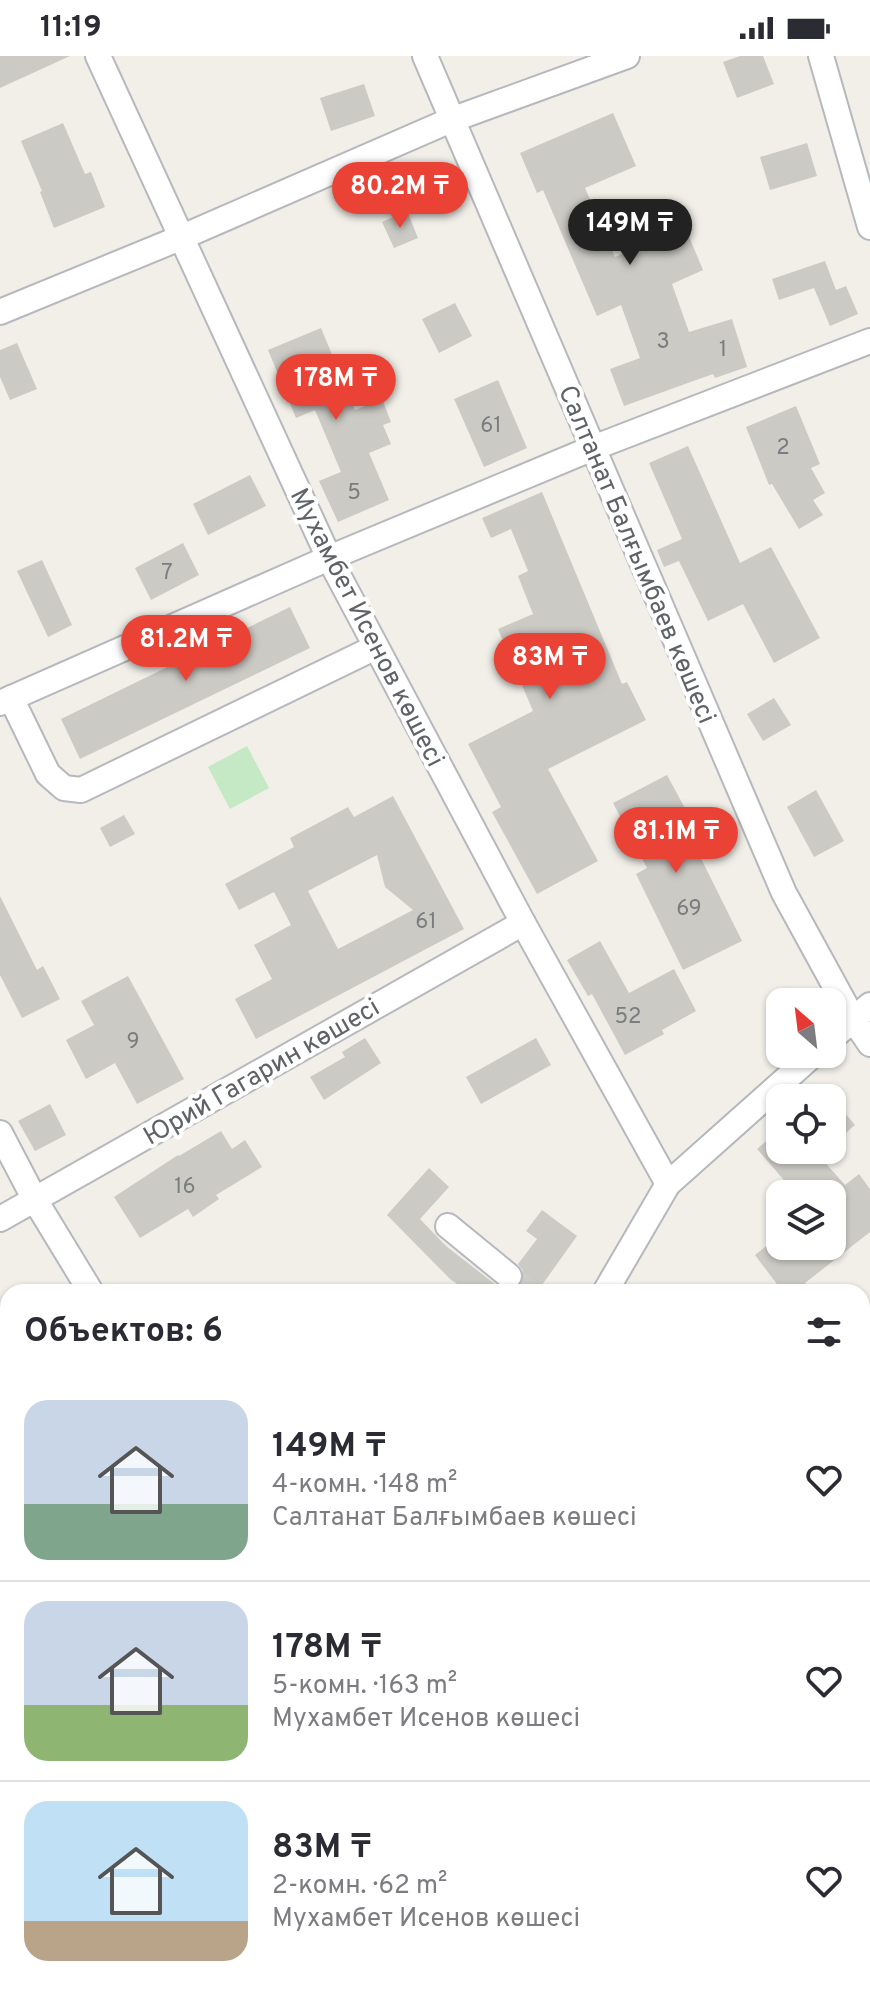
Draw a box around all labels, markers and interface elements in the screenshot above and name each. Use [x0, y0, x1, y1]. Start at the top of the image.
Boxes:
text: 11:19 [40, 10, 102, 47]
pin: 80.2M ₸ [326, 162, 474, 230]
text: 80.2M ₸ [350, 171, 450, 204]
pin: 149M ₸ [565, 199, 695, 267]
text: 149M ₸ [586, 208, 674, 241]
house number: 3 [656, 329, 670, 356]
house number: 1 [719, 337, 727, 364]
pin: 178M ₸ [271, 354, 401, 422]
text: 178M ₸ [294, 363, 378, 396]
street label: Салтанат Балғымбаев көшесі [549, 381, 722, 729]
house number: 61 [480, 413, 502, 440]
house number: 2 [776, 435, 790, 462]
house number: 5 [347, 480, 361, 507]
street label: Мухамбет Исенов көшесі [281, 483, 450, 773]
house number: 7 [161, 560, 173, 587]
pin: 81.2M ₸ [112, 615, 260, 683]
text: 81.2M ₸ [139, 624, 233, 657]
pin: 83M ₸ [494, 633, 606, 701]
text: 83M ₸ [512, 642, 588, 675]
pin: 81.1M ₸ [602, 807, 750, 875]
text: 81.1M ₸ [632, 816, 720, 849]
house number: 69 [676, 896, 702, 923]
house number: 61 [415, 909, 437, 936]
north arrow [766, 988, 846, 1068]
map controls [766, 988, 846, 1260]
street label: Юрий Гагарин көшесі [138, 992, 386, 1154]
house number: 52 [614, 1004, 642, 1031]
house number: 9 [126, 1029, 140, 1056]
button: locate [766, 1084, 846, 1164]
house number: 16 [174, 1174, 196, 1201]
button: layers [766, 1180, 846, 1260]
icon: filters [802, 1310, 846, 1354]
text: Объектов: 6 [24, 1311, 223, 1354]
text: 149M ₸ [272, 1426, 387, 1469]
icon: home [88, 1432, 184, 1528]
icon: heart [802, 1458, 846, 1502]
text: 4-комн. · 148 m² [272, 1469, 458, 1502]
text: Салтанат Балғымбаев көшесі [272, 1502, 637, 1535]
text: 178M ₸ [272, 1627, 382, 1670]
icon: home [88, 1633, 184, 1729]
icon: heart [802, 1659, 846, 1703]
text: 5-комн. · 163 m² [272, 1670, 457, 1703]
text: Мухамбет Исенов көшесі [272, 1703, 580, 1736]
text: 83M ₸ [272, 1827, 372, 1870]
icon: home [88, 1833, 184, 1929]
icon: heart [802, 1859, 846, 1903]
text: 2-комн. · 62 m² [272, 1870, 448, 1903]
text: Мухамбет Исенов көшесі [272, 1903, 580, 1936]

